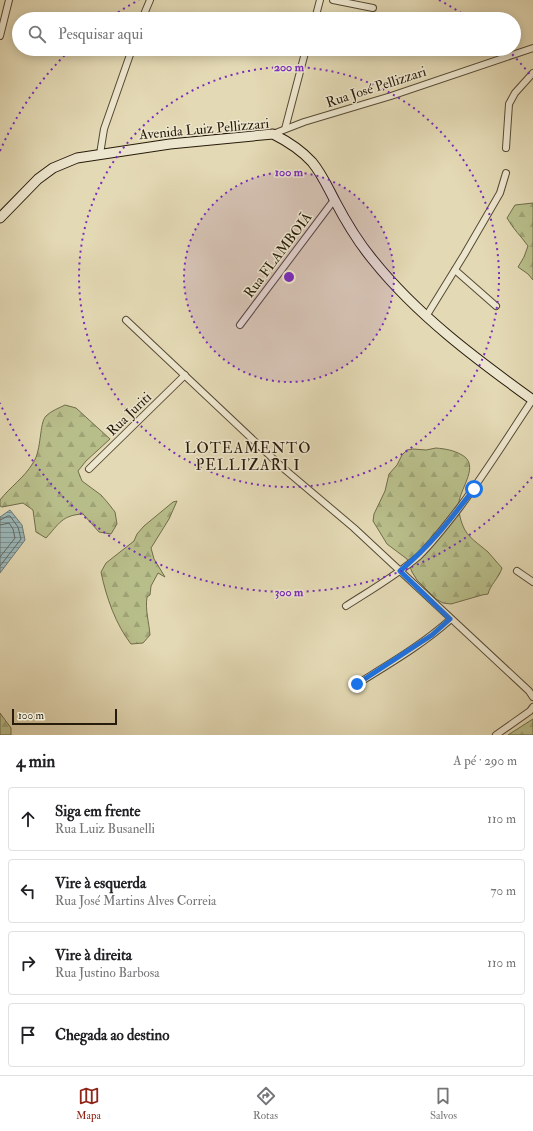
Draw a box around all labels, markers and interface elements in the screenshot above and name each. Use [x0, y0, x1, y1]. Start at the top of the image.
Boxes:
search box [12, 12, 521, 56]
icon: search [26, 23, 48, 45]
text: Pesquisar aqui [58, 25, 143, 44]
text: 200 m [274, 60, 305, 75]
street label: Rua José Pellizzari [324, 63, 429, 111]
street label: Avenida Luiz Pellizzari [137, 115, 270, 143]
text: 100 m [275, 165, 304, 180]
street label: Rua FLAMBOIÃ [240, 209, 316, 301]
centre of rings [282, 270, 296, 284]
street label: Rua Juriti [103, 388, 155, 439]
district label: LOTEAMENTO PELLIZARI I [185, 439, 311, 475]
route start [465, 480, 483, 498]
text: 300 m [275, 585, 304, 600]
route end [348, 675, 366, 693]
scale bar [12, 707, 117, 726]
text: 100 m [18, 709, 44, 722]
text: 4 min [16, 751, 55, 772]
text: A pé · 290 m [453, 753, 517, 769]
text: Siga em frente [55, 802, 141, 821]
icon: ahead [17, 808, 39, 830]
text: 110 m [487, 811, 516, 827]
text: Rua Luiz Busanelli [55, 821, 155, 837]
text: Vire à esquerda [55, 874, 146, 893]
icon: left [17, 880, 39, 902]
text: 70 m [491, 883, 516, 899]
text: Rua José Martins Alves Correia [55, 893, 216, 909]
text: Vire à direita [55, 946, 132, 965]
icon: right [17, 952, 39, 974]
text: 110 m [487, 955, 516, 971]
text: Rua Justino Barbosa [55, 965, 160, 981]
icon: arrive [17, 1024, 39, 1046]
text: Chegada ao destino [55, 1026, 170, 1045]
tab: Mapa [76, 1085, 101, 1122]
tab: Rotas [253, 1085, 278, 1122]
tab: Salvos [430, 1085, 457, 1122]

